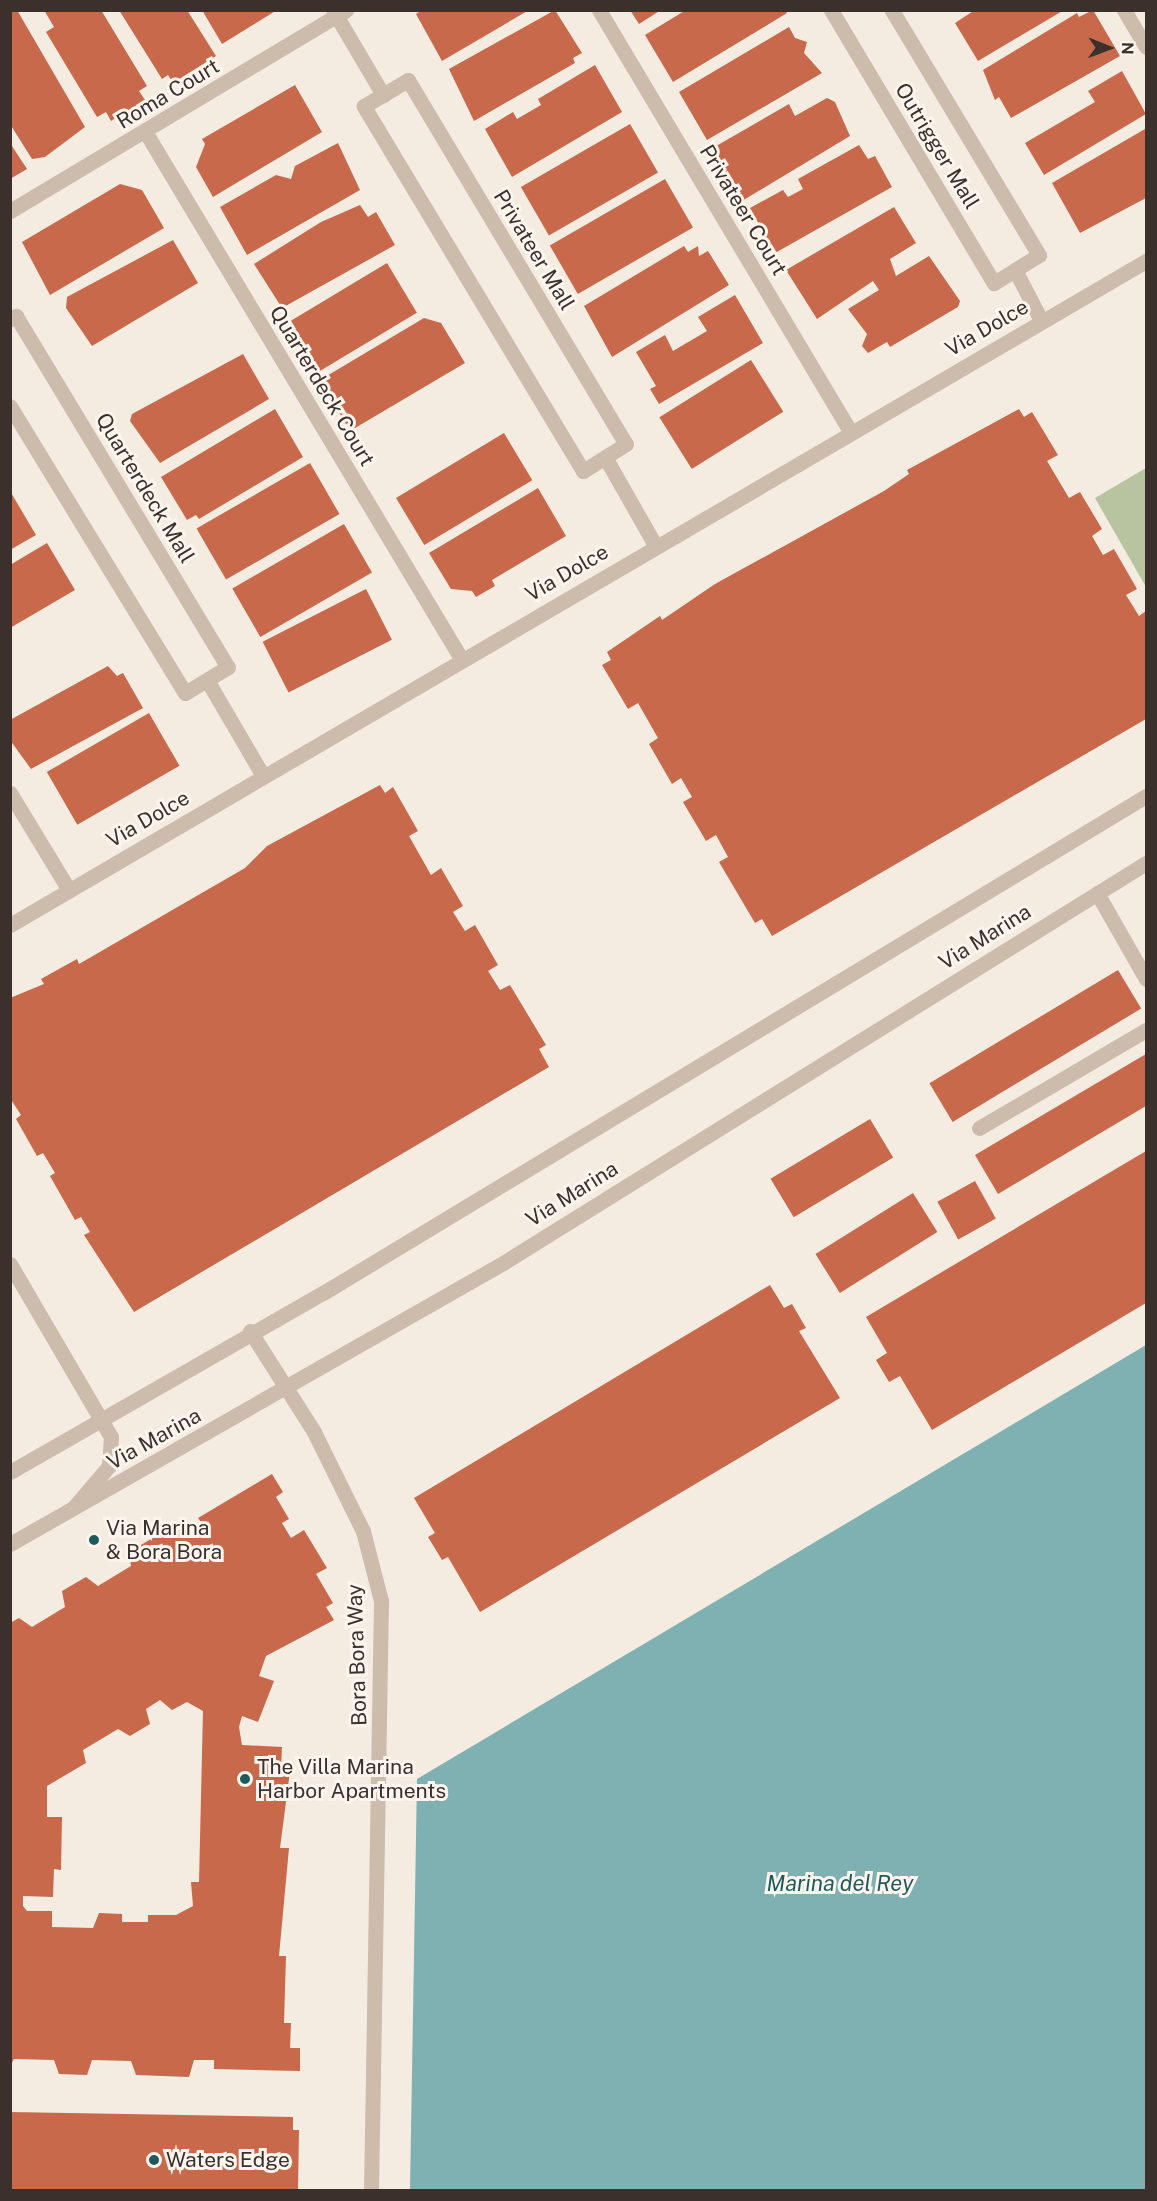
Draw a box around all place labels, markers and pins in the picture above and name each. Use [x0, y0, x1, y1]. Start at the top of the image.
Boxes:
place label: Via Marina & Bora Bora [106, 1515, 222, 1565]
marker: Via Marina & Bora Bora [87, 1533, 101, 1547]
place label: The Villa Marina Harbor Apartments [257, 1754, 446, 1804]
marker: The Villa Marina Harbor Apartments [238, 1772, 252, 1786]
place label: Waters Edge [166, 2147, 290, 2173]
marker: Waters Edge [147, 2153, 161, 2167]

